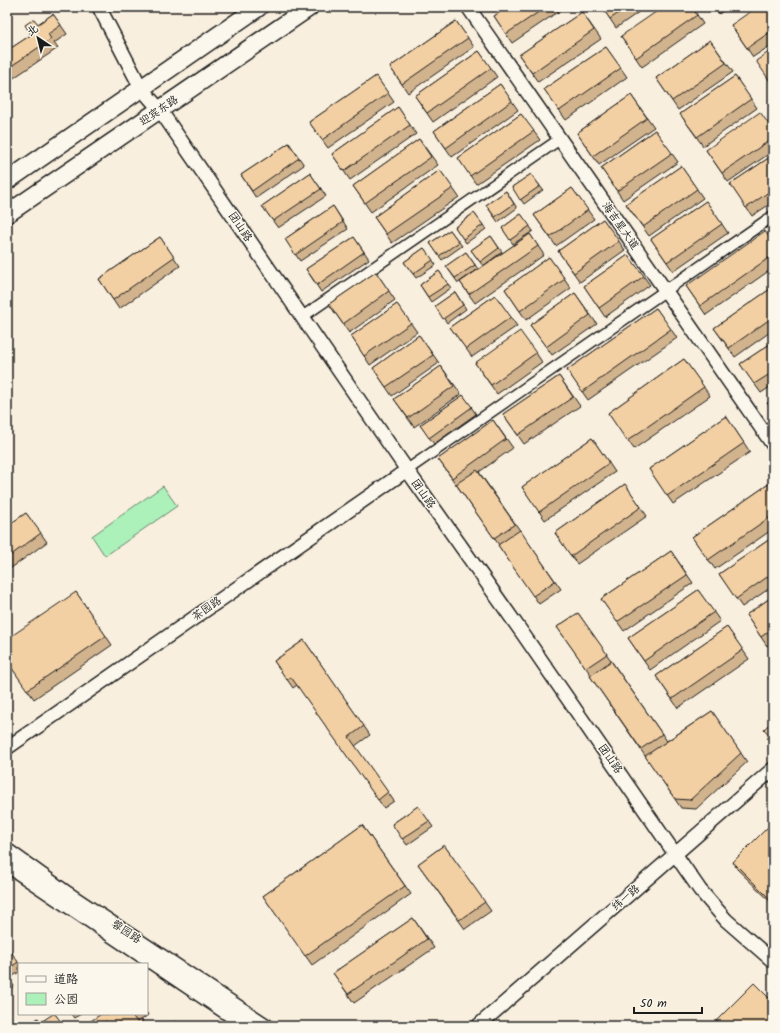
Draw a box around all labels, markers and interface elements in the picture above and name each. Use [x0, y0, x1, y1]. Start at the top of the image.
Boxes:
north arrow [18, 18, 58, 58]
text: 北 [23, 20, 43, 41]
street label: 迎宾东路 [136, 91, 182, 131]
street label: 海吉星大道 [597, 198, 643, 254]
street label: 团山路 [223, 208, 257, 246]
street label: 团山路 [406, 475, 440, 513]
street label: 茶园路 [188, 592, 226, 626]
street label: 团山路 [593, 740, 627, 778]
street label: 纬一路 [608, 880, 644, 916]
street label: 蓉园路 [107, 915, 145, 949]
legend [18, 963, 148, 1015]
text: 道路 [54, 970, 78, 989]
scale bar [634, 989, 702, 1015]
text: 公园 [54, 990, 78, 1009]
text: 50 m [640, 994, 667, 1013]

